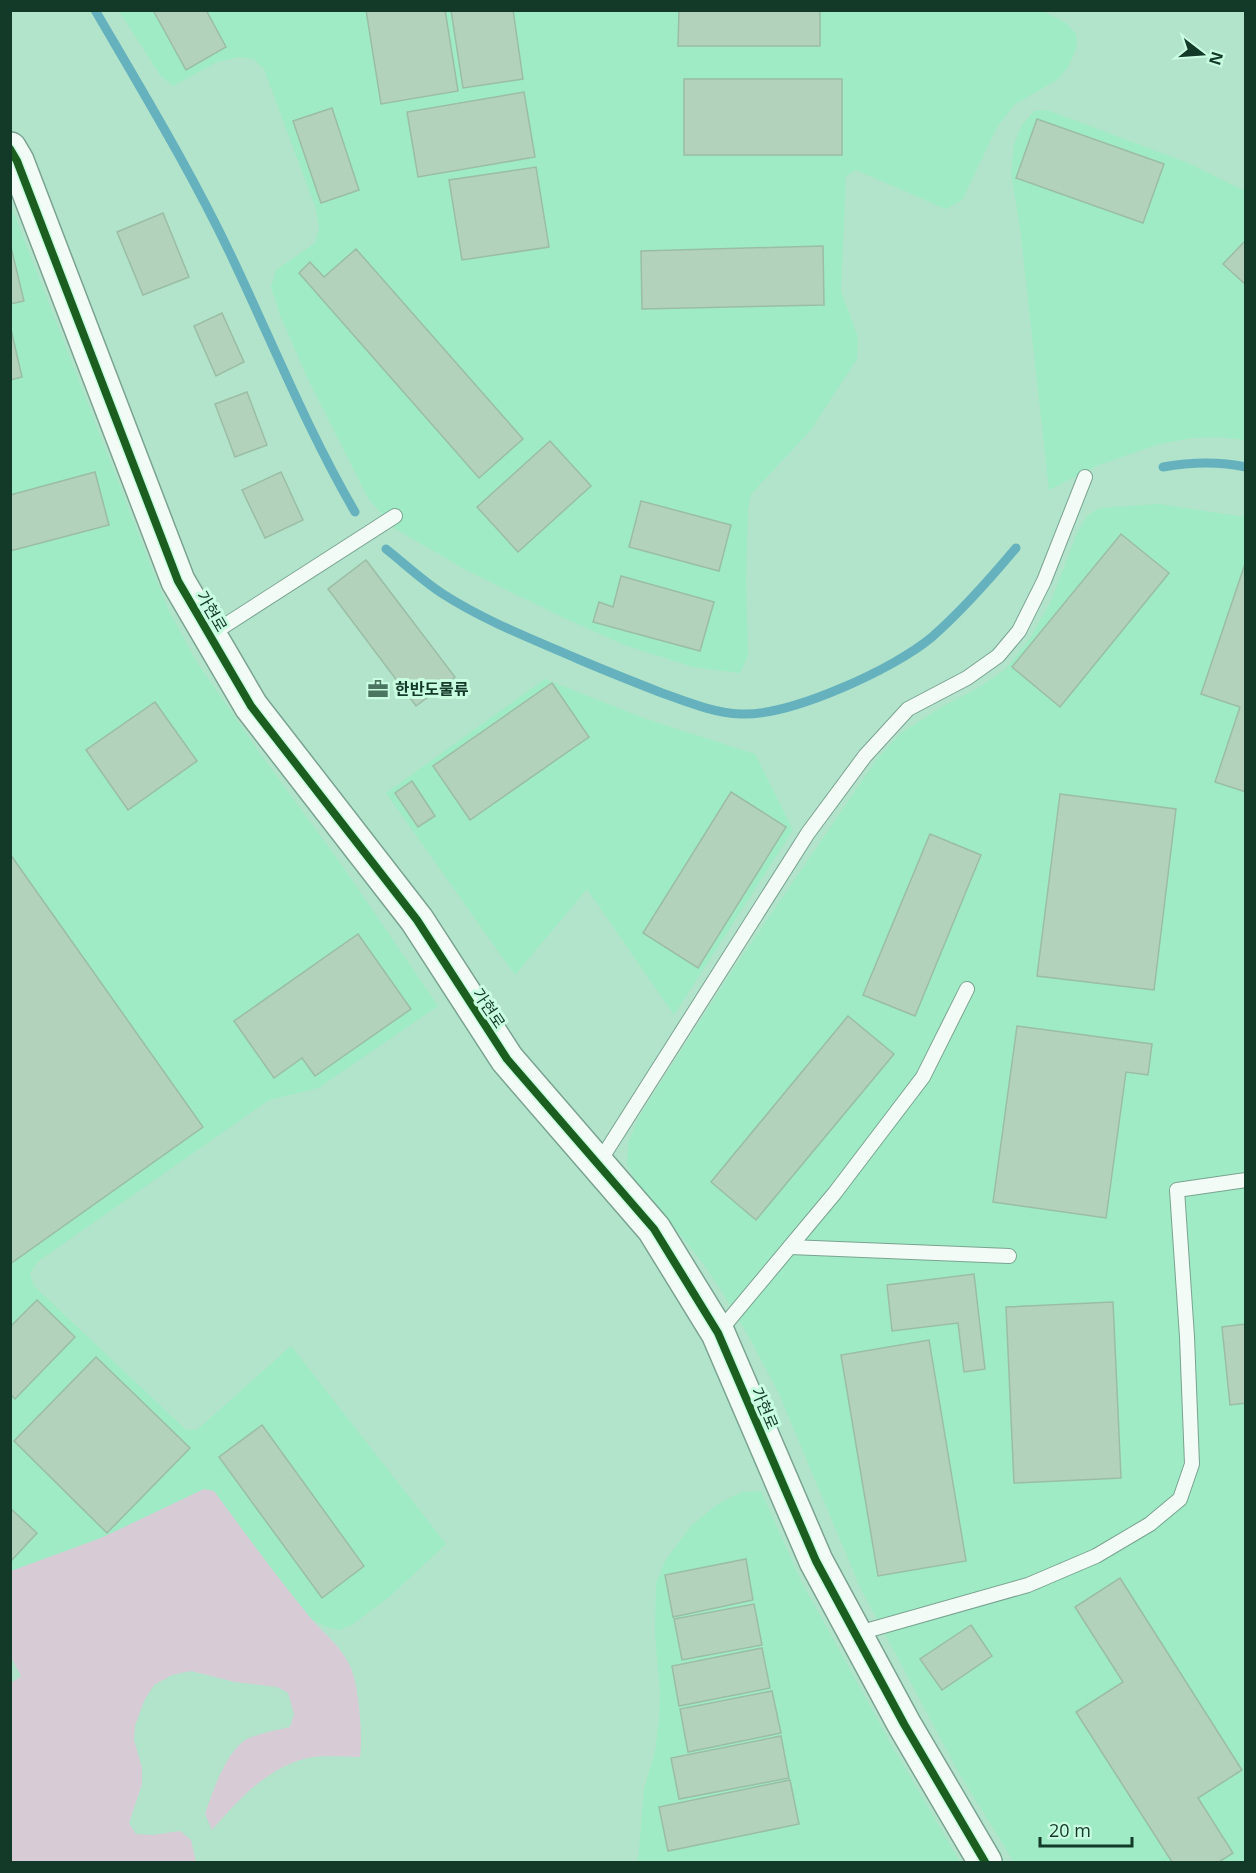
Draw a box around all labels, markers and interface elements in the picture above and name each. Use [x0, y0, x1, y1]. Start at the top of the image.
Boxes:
north arrow [1172, 24, 1232, 84]
text: N [1204, 49, 1229, 68]
street label: 가현로 [191, 586, 233, 636]
office icon: 한반도물류 [366, 677, 390, 701]
place label: 한반도물류 [395, 678, 469, 700]
street label: 가현로 [468, 984, 511, 1033]
street label: 가현로 [746, 1383, 784, 1433]
scale bar [1040, 1810, 1132, 1848]
text: 20 m [1049, 1818, 1091, 1842]

